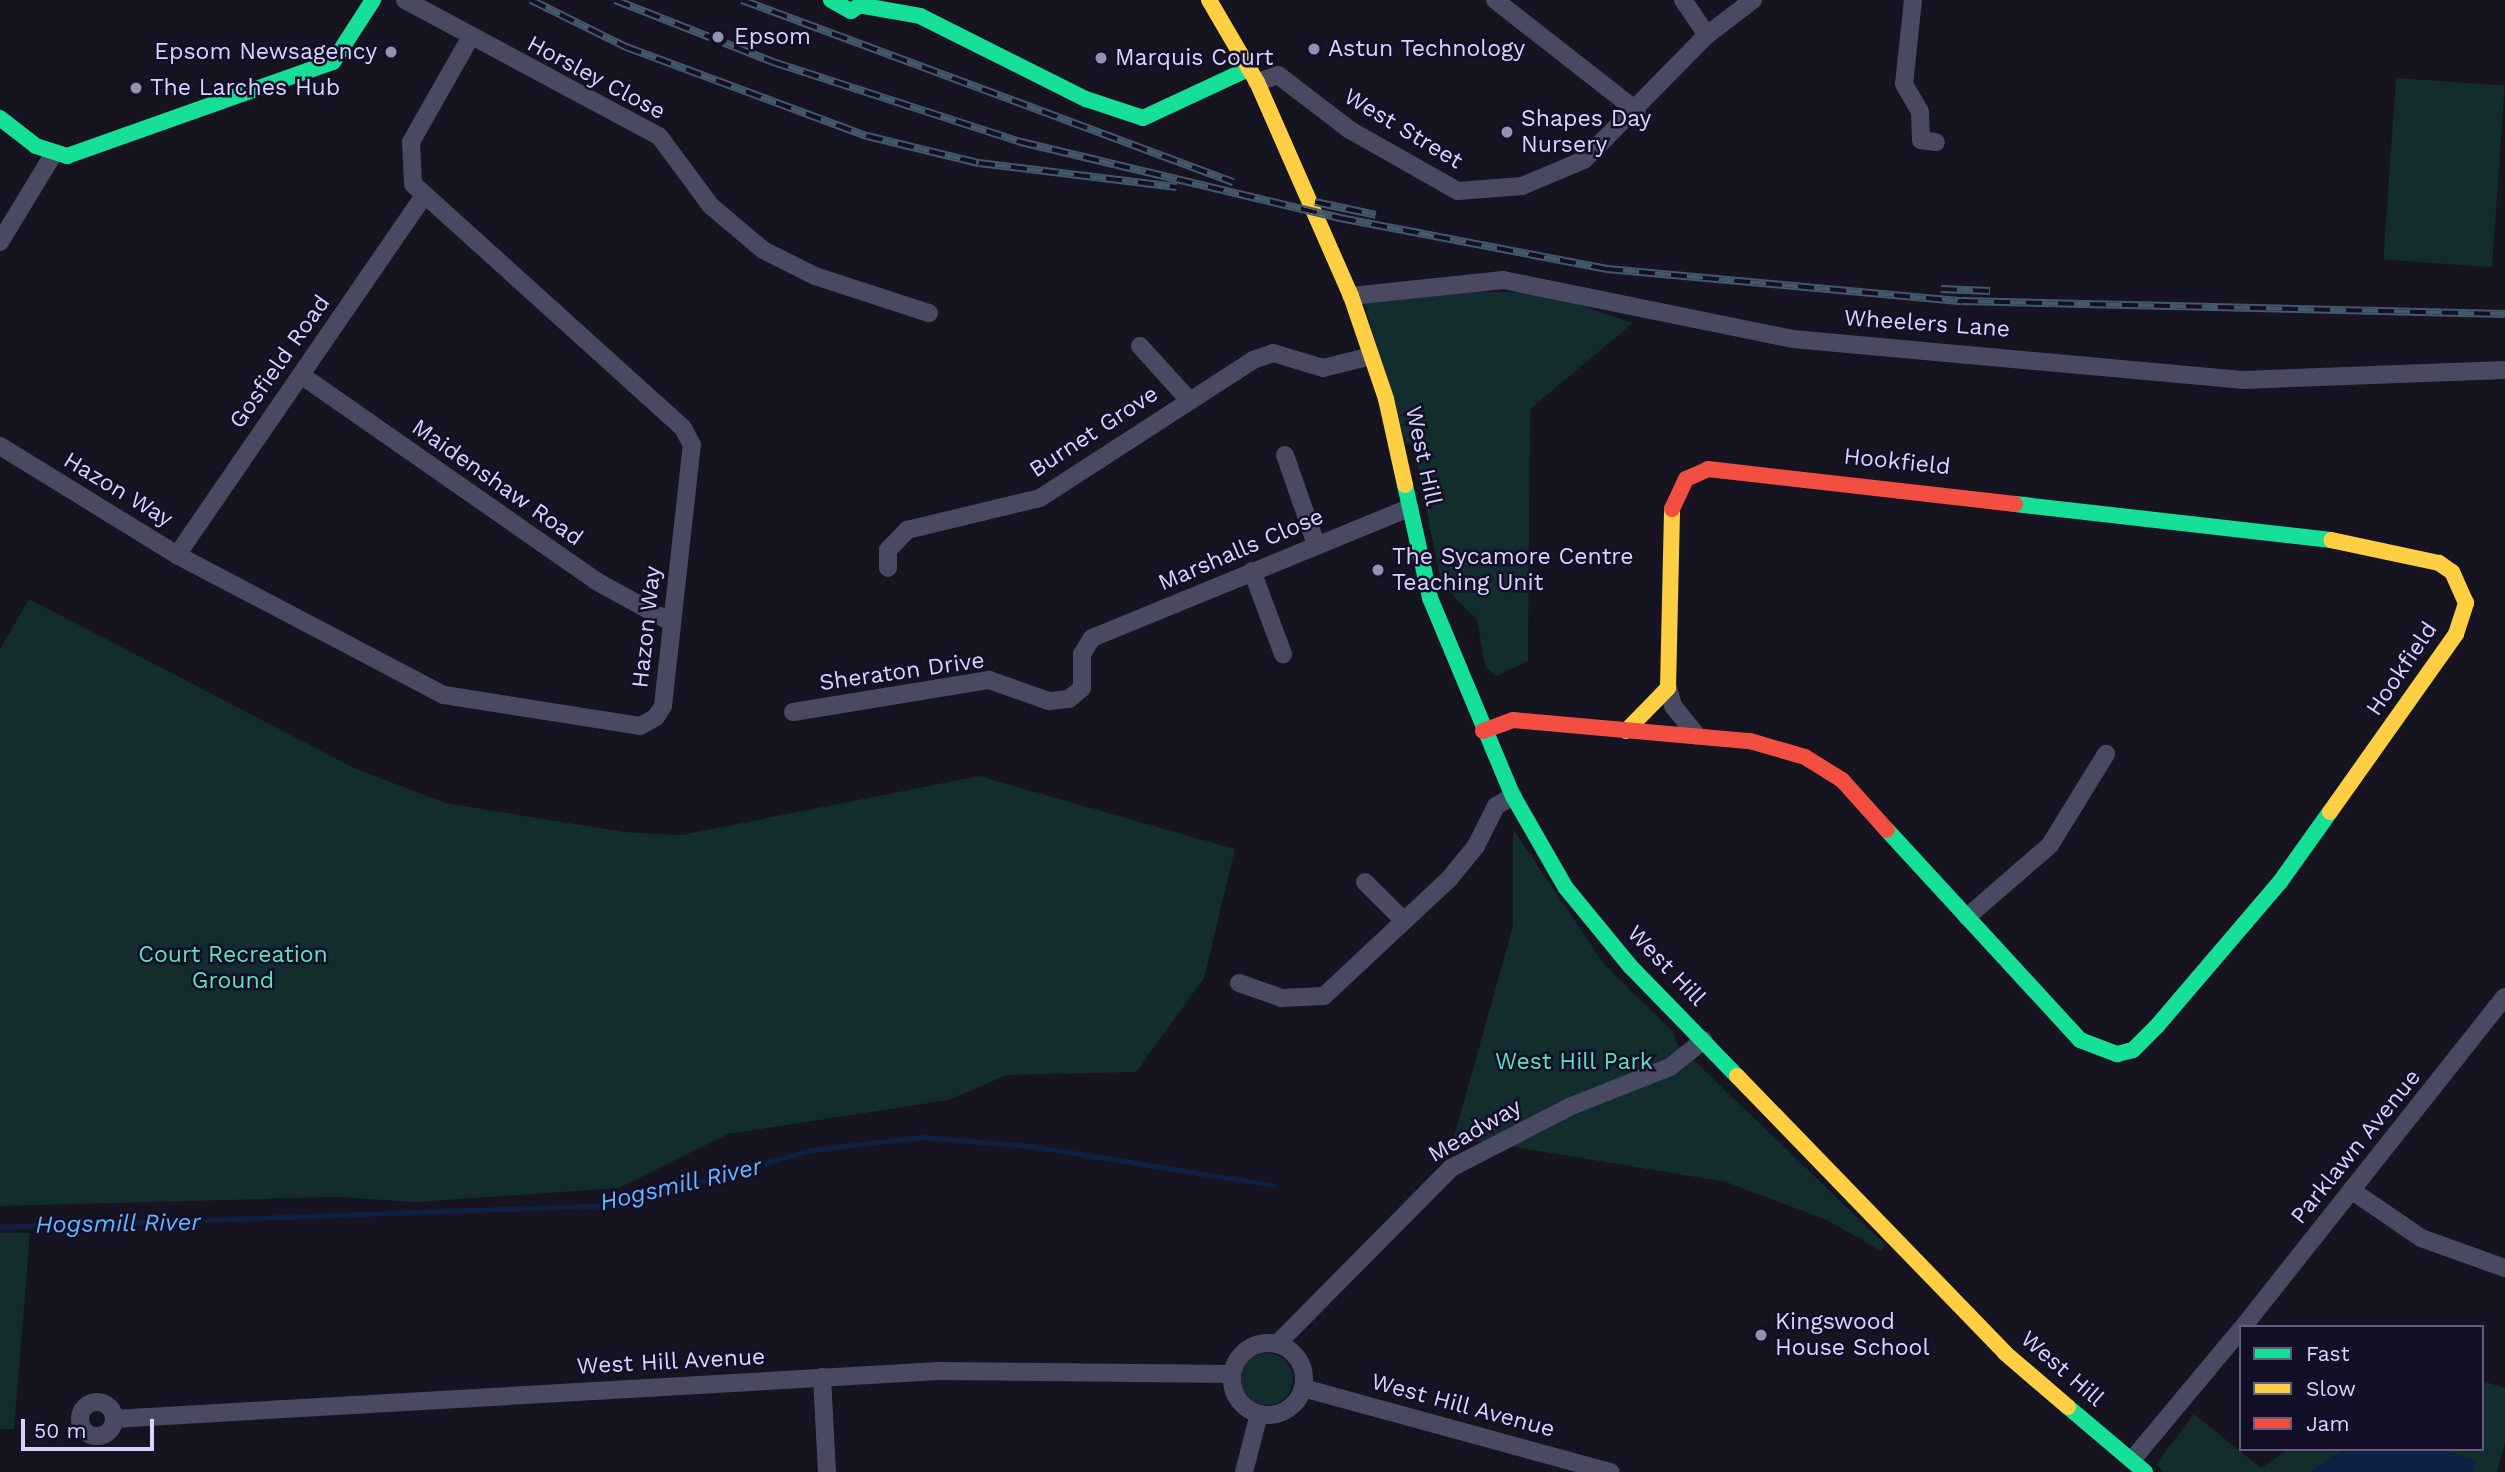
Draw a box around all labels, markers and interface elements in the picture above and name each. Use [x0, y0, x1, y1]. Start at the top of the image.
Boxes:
place label: Epsom [734, 23, 811, 51]
marker: Epsom [708, 27, 728, 47]
street label: Horsley Close [522, 30, 670, 126]
place label: Astun Technology [1328, 35, 1526, 63]
place label: Epsom Newsagency [154, 38, 377, 66]
marker: Astun Technology [1306, 41, 1322, 57]
marker: Epsom Newsagency [383, 44, 399, 60]
place label: Marquis Court [1115, 44, 1273, 72]
marker: Marquis Court [1093, 50, 1109, 66]
place label: The Larches Hub [150, 74, 340, 102]
marker: The Larches Hub [128, 80, 144, 96]
street label: West Street [1339, 83, 1467, 175]
place label: Shapes Day Nursery [1521, 105, 1651, 159]
marker: Shapes Day Nursery [1499, 124, 1515, 140]
street label: Gosfield Road [224, 290, 336, 434]
street label: Wheelers Lane [1843, 304, 2011, 344]
street label: Burnet Grove [1024, 380, 1164, 484]
street label: West Hill [1399, 404, 1447, 508]
street label: Maidenshaw Road [406, 414, 588, 552]
street label: Hookfield [1842, 443, 1952, 481]
street label: Hazon Way [58, 446, 178, 534]
street label: Marshalls Close [1154, 503, 1328, 597]
place label: The Sycamore Centre Teaching Unit [1392, 543, 1634, 597]
marker: The Sycamore Centre Teaching Unit [1370, 562, 1386, 578]
street label: Hazon Way [627, 564, 667, 690]
street label: Hookfield [2361, 617, 2443, 721]
street label: Sheraton Drive [818, 647, 986, 697]
street label: West Hill [1621, 920, 1711, 1012]
park label: Court Recreation Ground [138, 941, 328, 995]
park label: West Hill Park [1495, 1048, 1653, 1076]
street label: Parklawn Avenue [2285, 1064, 2427, 1230]
street label: Meadway [1423, 1093, 1527, 1169]
water label: Hogsmill River [597, 1152, 765, 1218]
water label: Hogsmill River [35, 1208, 201, 1240]
place label: Kingswood House School [1775, 1308, 1929, 1362]
street label: West Hill [2015, 1325, 2109, 1413]
legend [2239, 1325, 2484, 1451]
marker: Kingswood House School [1753, 1327, 1769, 1343]
text: Fast [2306, 1341, 2350, 1366]
street label: West Hill Avenue [575, 1343, 767, 1381]
street label: West Hill Avenue [1367, 1368, 1559, 1444]
text: Slow [2306, 1376, 2356, 1401]
scale bar [24, 1406, 158, 1450]
text: Jam [2306, 1411, 2349, 1436]
text: 50 m [34, 1418, 86, 1443]

